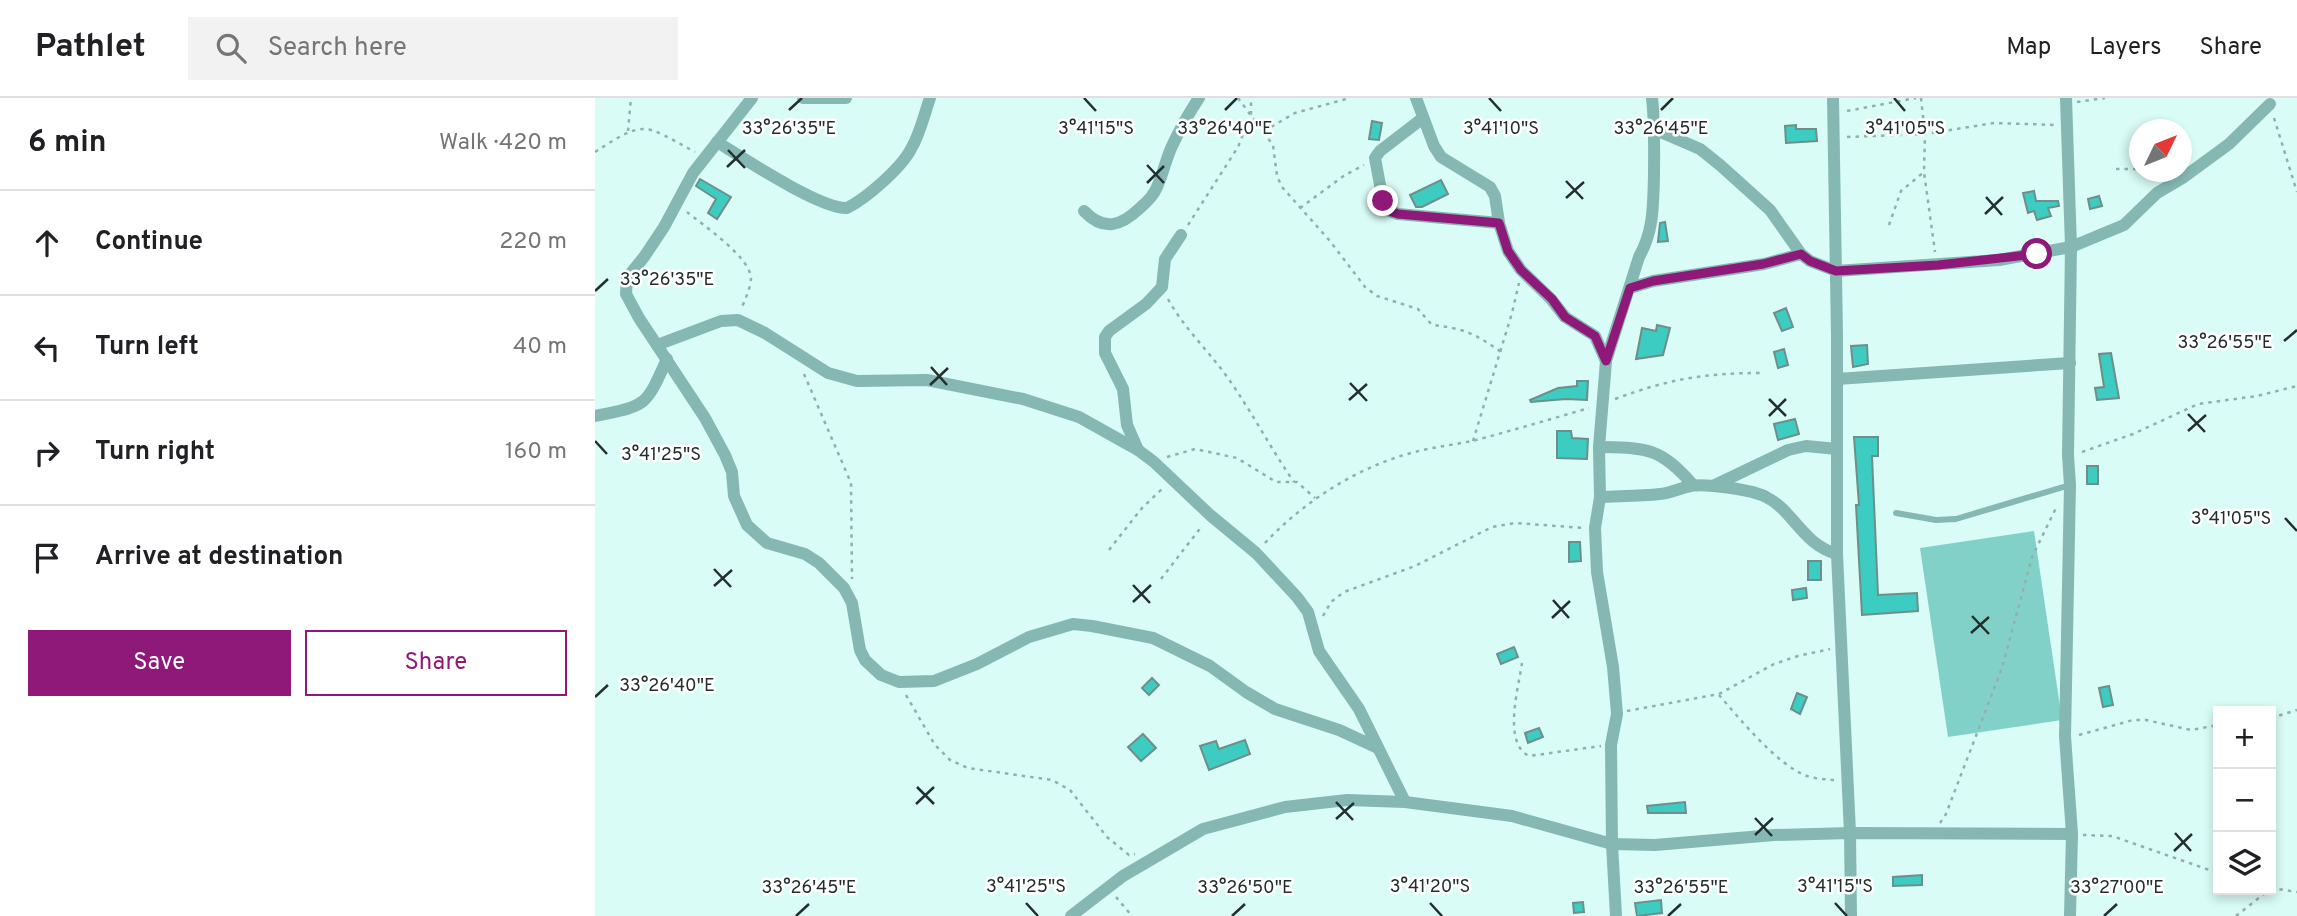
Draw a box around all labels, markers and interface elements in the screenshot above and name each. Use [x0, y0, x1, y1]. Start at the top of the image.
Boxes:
search box [188, 17, 678, 80]
text: Pathlet [35, 27, 146, 69]
icon: search [212, 29, 250, 67]
text: Search here [268, 32, 407, 65]
text: Map [2006, 33, 2051, 63]
text: Layers [2089, 33, 2161, 63]
text: Share [2199, 33, 2262, 63]
text: 33°26'35"E [742, 118, 836, 141]
text: 3°41'15"S [1058, 118, 1134, 141]
text: 33°26'40"E [1177, 118, 1273, 141]
text: 3°41'10"S [1463, 118, 1539, 141]
text: 33°26'45"E [1613, 118, 1709, 141]
text: 3°41'05"S [1865, 118, 1945, 141]
north arrow [2129, 119, 2192, 182]
text: 6 min [28, 125, 106, 162]
text: Walk · 420 m [439, 129, 567, 158]
route end [1367, 185, 1398, 216]
icon: ahead [28, 224, 66, 262]
text: Continue [95, 226, 203, 259]
text: 220 m [499, 228, 567, 257]
route start [2021, 238, 2052, 269]
text: 33°26'35"E [620, 269, 714, 292]
icon: left [28, 329, 66, 367]
text: Turn left [95, 331, 199, 364]
text: 33°26'55"E [2177, 332, 2273, 355]
text: 40 m [513, 333, 567, 362]
icon: right [28, 434, 66, 472]
text: Turn right [95, 436, 215, 469]
text: 160 m [505, 438, 567, 467]
text: 3°41'25"S [621, 444, 701, 467]
text: 3°41'05"S [2191, 508, 2271, 531]
icon: arrive [28, 539, 66, 577]
text: Arrive at destination [95, 541, 343, 574]
button: Save [28, 630, 291, 696]
button: Share [305, 630, 567, 696]
text: 33°26'40"E [619, 675, 715, 698]
map controls [2213, 706, 2276, 895]
button: + [2213, 706, 2276, 769]
button: − [2213, 769, 2276, 832]
button: layers [2213, 832, 2276, 895]
text: 3°41'25"S [986, 876, 1066, 899]
text: 3°41'20"S [1390, 876, 1470, 899]
text: 3°41'15"S [1797, 876, 1873, 899]
text: 33°26'45"E [761, 877, 857, 900]
text: 33°26'50"E [1197, 877, 1293, 900]
text: 33°26'55"E [1633, 877, 1729, 900]
text: 33°27'00"E [2070, 877, 2164, 900]

